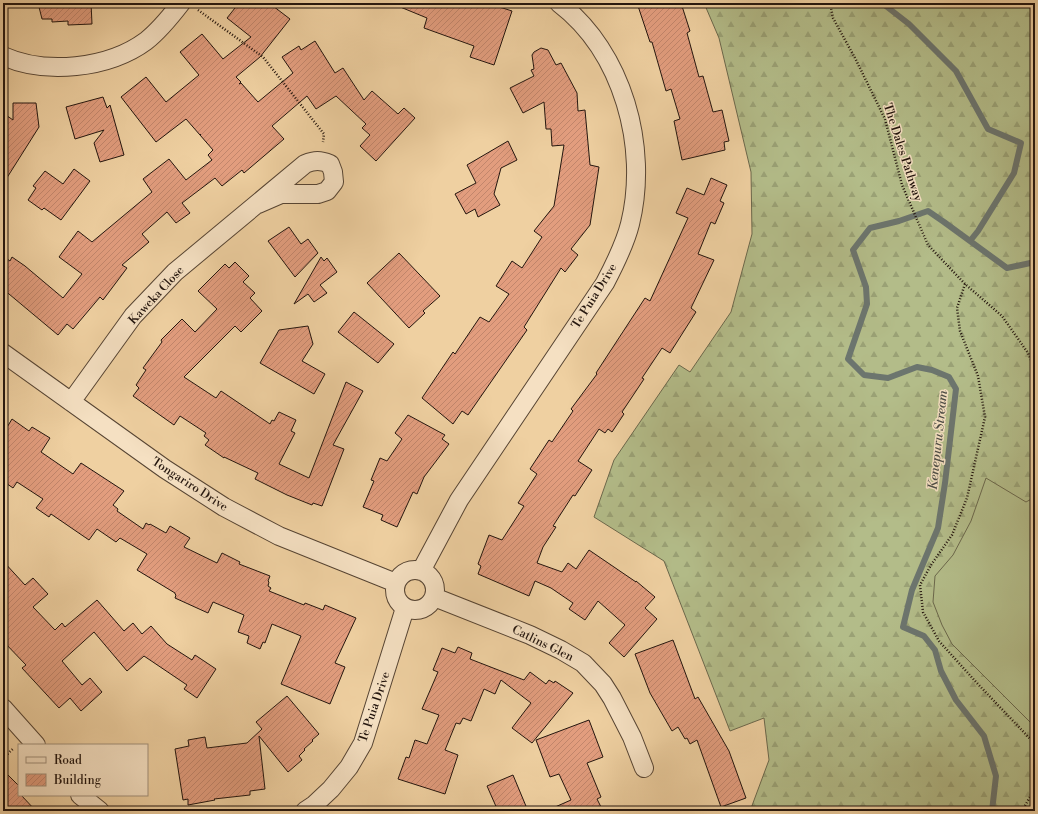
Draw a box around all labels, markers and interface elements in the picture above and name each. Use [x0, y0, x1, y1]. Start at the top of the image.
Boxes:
street label: The Dales Pathway [880, 101, 925, 203]
street label: Te Puia Drive [568, 261, 620, 332]
street label: Kaweka Close [125, 263, 187, 328]
water label: Kenepuru Stream [925, 389, 951, 491]
street label: Tongariro Drive [149, 454, 231, 515]
street label: Catlins Glen [510, 622, 576, 665]
street label: Te Puia Drive [355, 670, 394, 745]
legend [18, 744, 148, 796]
text: Road [54, 753, 82, 768]
text: Building [53, 773, 102, 788]

